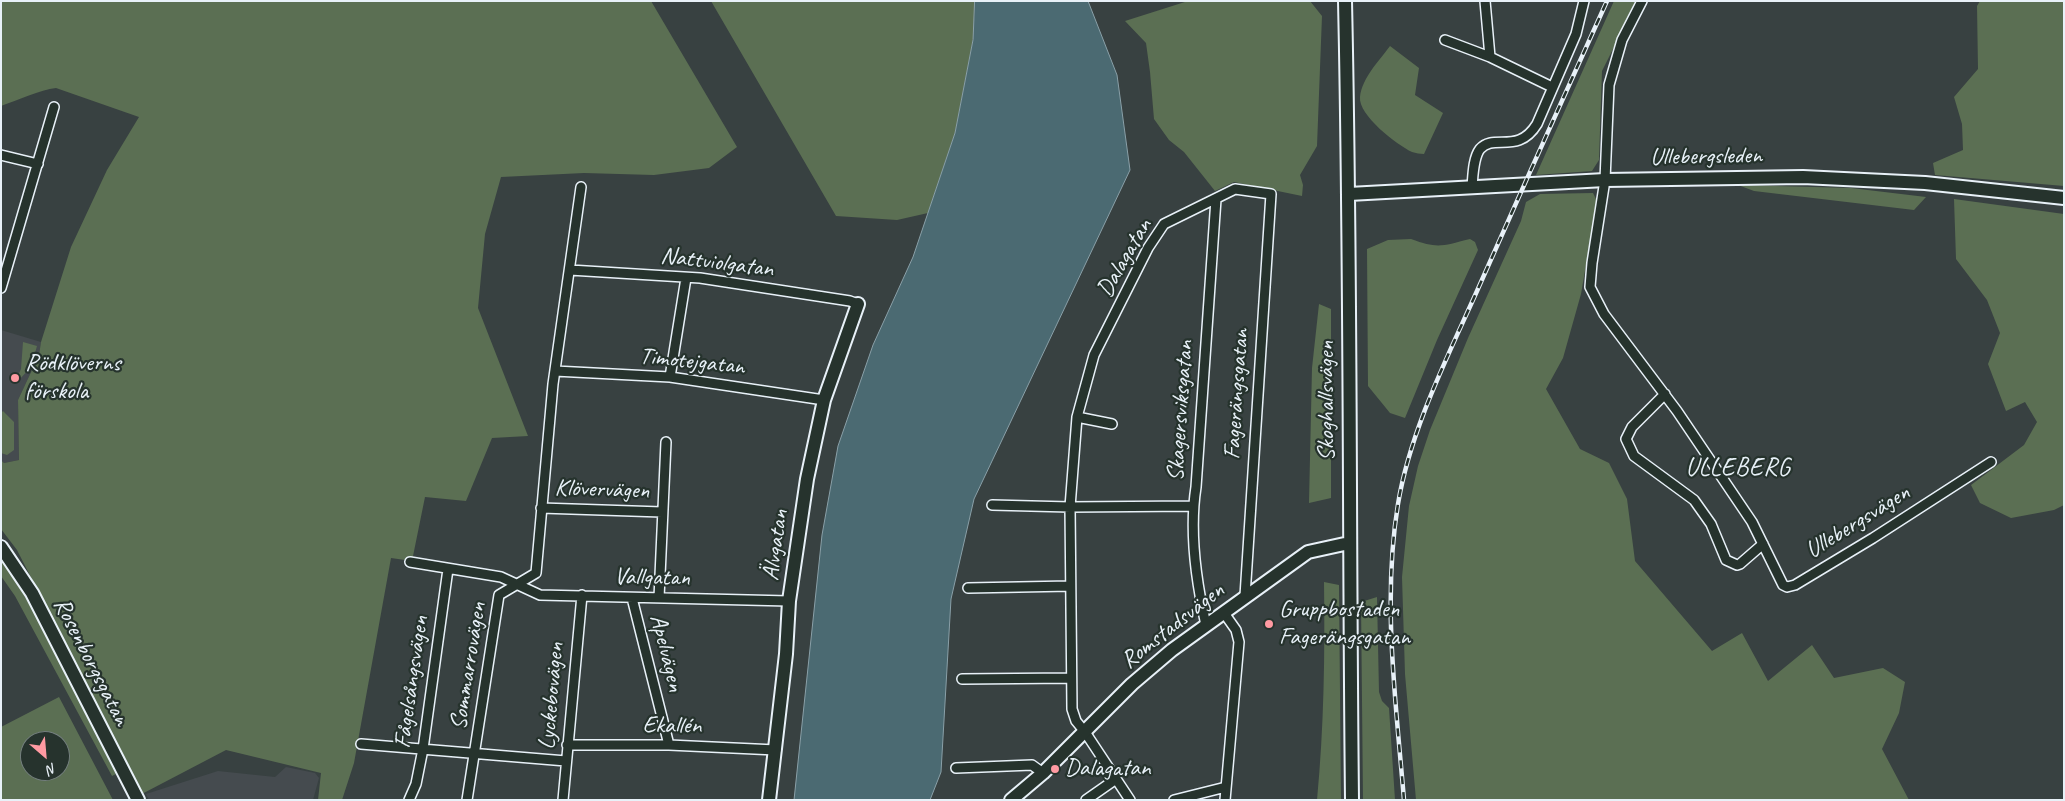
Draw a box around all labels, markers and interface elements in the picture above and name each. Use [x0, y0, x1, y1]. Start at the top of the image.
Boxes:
street label: Ullebergsleden [1650, 142, 1762, 172]
street label: Dalagatan [1091, 214, 1159, 302]
street label: Nattviolgatan [659, 242, 775, 284]
street label: Fagerängsgatan [1218, 328, 1256, 460]
street label: Skagersviksgatan [1162, 340, 1200, 482]
street label: Skoghallsvägen [1313, 341, 1341, 461]
street label: Timotejgatan [638, 342, 746, 382]
place label: Rödklöverns förskola [25, 350, 120, 406]
marker: Rödklöverns förskola [9, 372, 21, 384]
district label: ULLEBERG [1685, 453, 1791, 483]
street label: Klövervägen [554, 474, 650, 506]
street label: Ullebergsvägen [1801, 479, 1915, 565]
street label: Älvgatan [757, 508, 795, 582]
street label: Vallgatan [614, 563, 690, 593]
street label: Romstadsvägen [1115, 577, 1231, 675]
street label: Rosenborgsgatan [46, 593, 136, 731]
place label: Gruppbostaden Fagerängsgatan [1279, 596, 1410, 652]
street label: Sommarrovägen [445, 600, 493, 732]
street label: Apelvägen [643, 611, 689, 695]
street label: Fågelsångsvägen [388, 614, 436, 750]
marker: Gruppbostaden Fagerängsgatan [1263, 618, 1275, 630]
street label: Lyckebovägen [533, 641, 571, 751]
street label: Ekallén [642, 711, 702, 741]
north arrow [20, 731, 70, 781]
place label: Dalagatan [1065, 755, 1151, 783]
text: N [44, 759, 59, 778]
marker: Dalagatan [1049, 763, 1061, 775]

